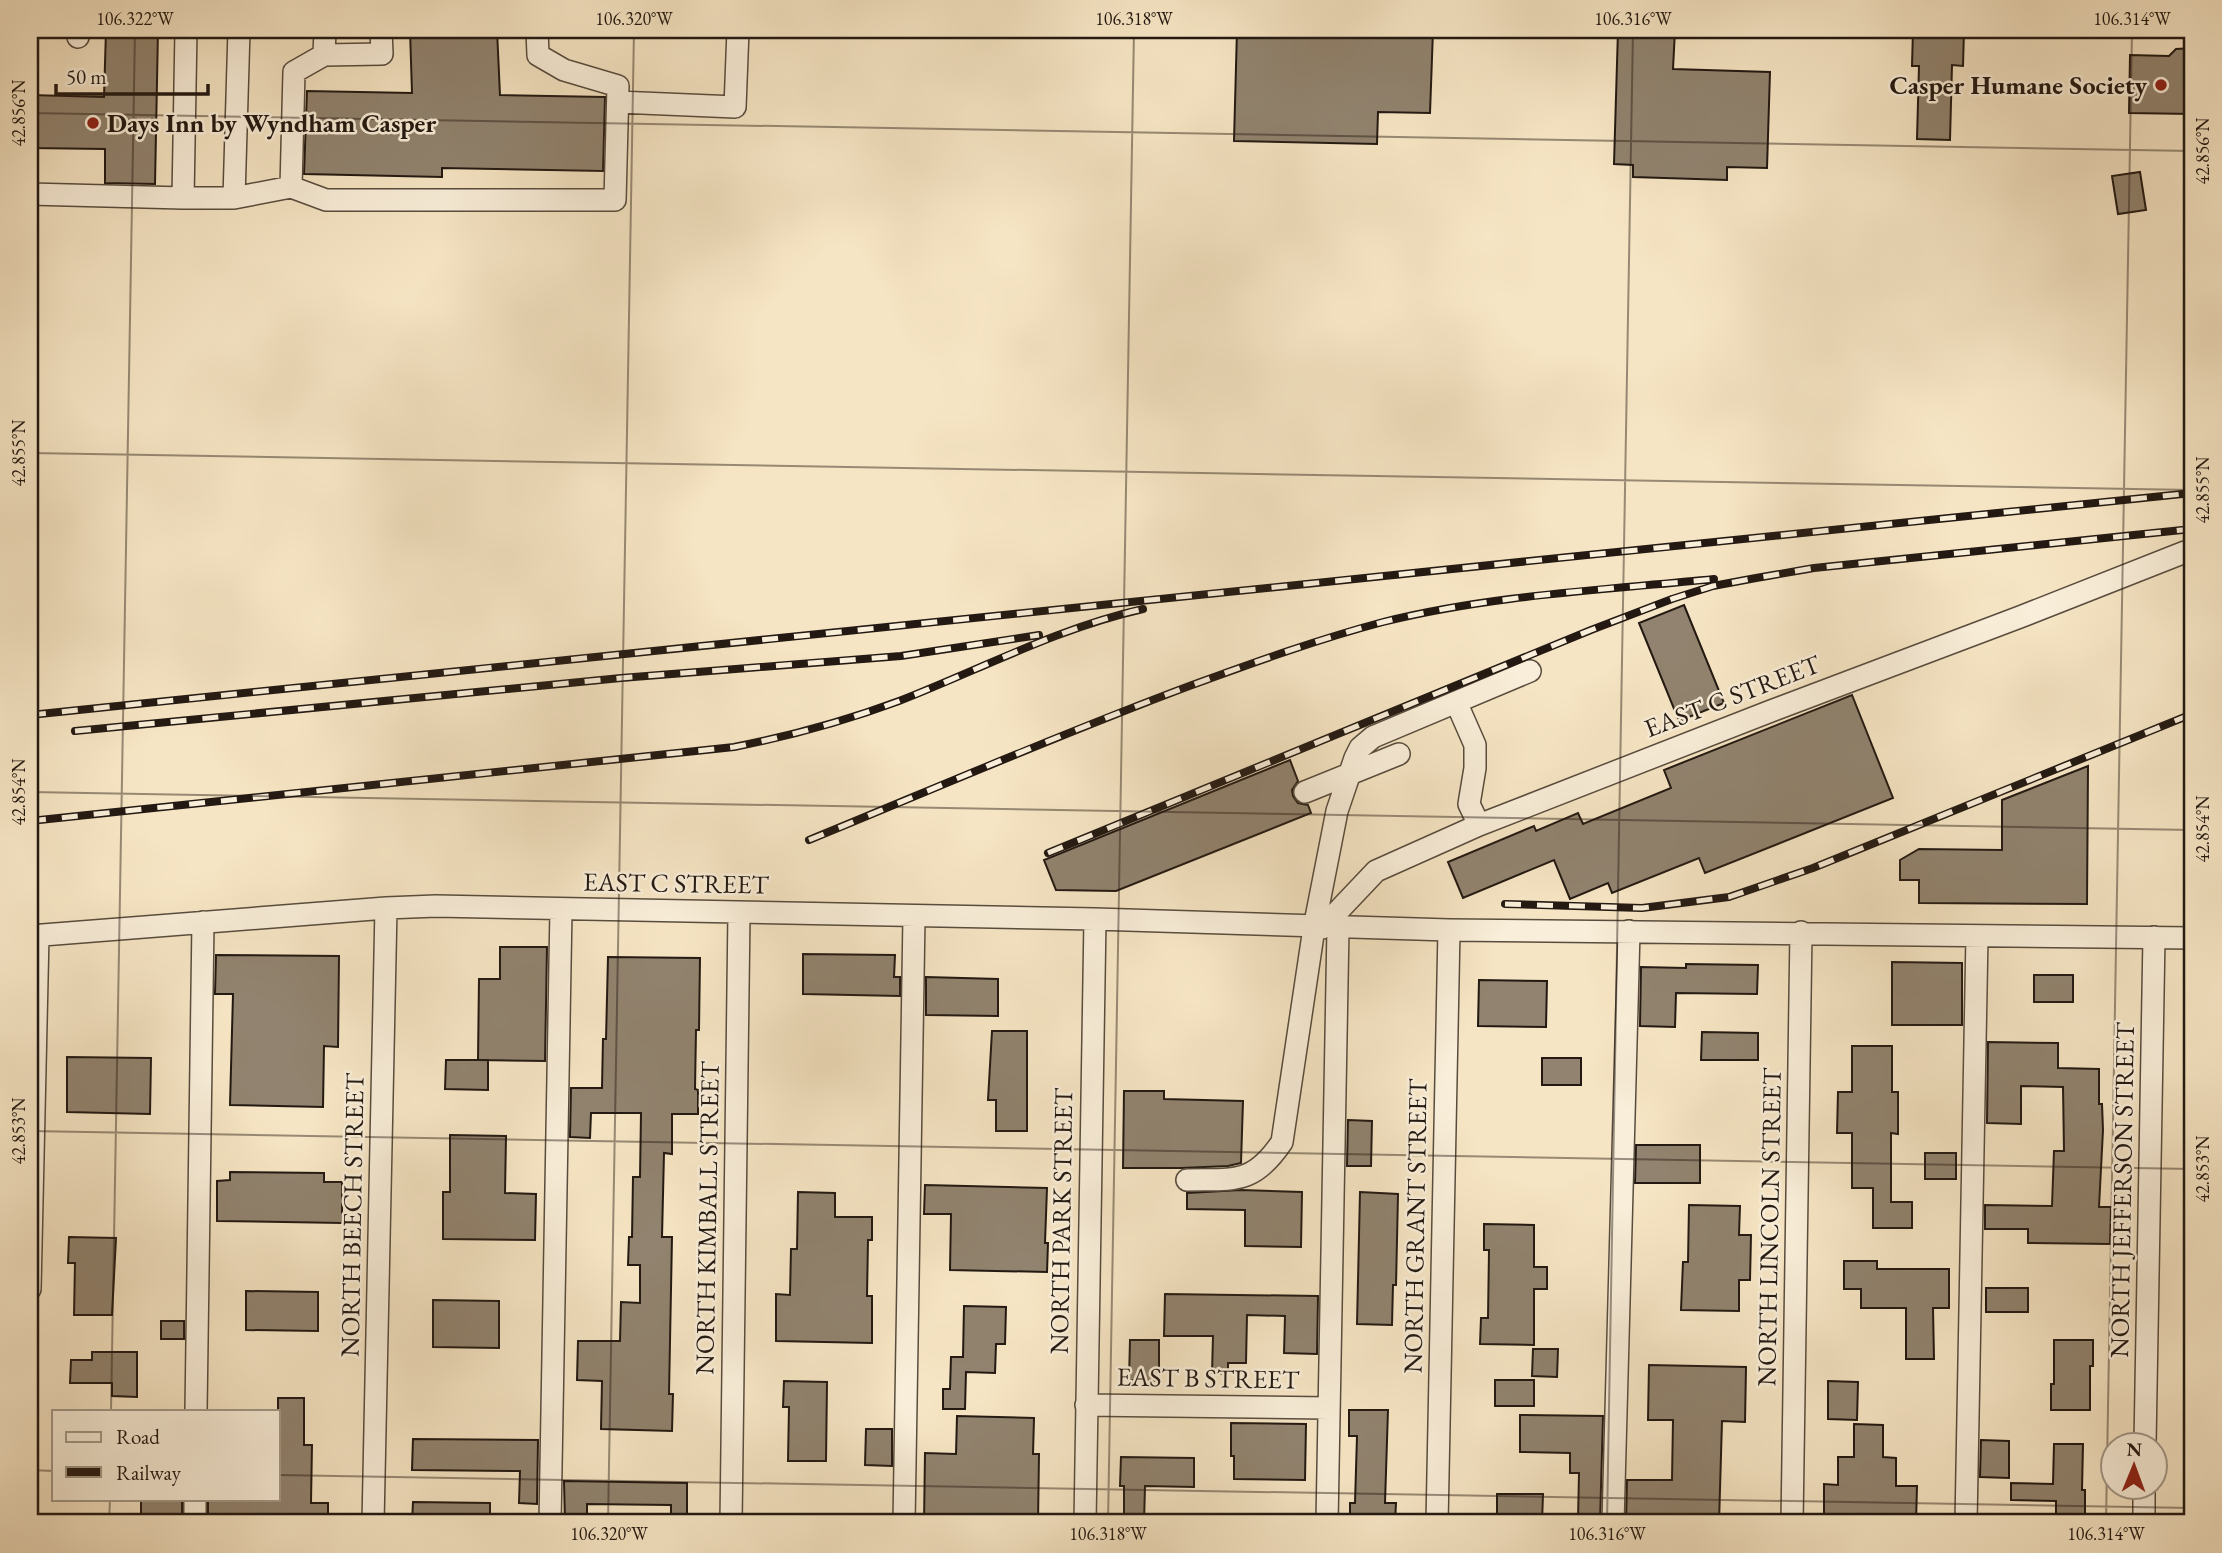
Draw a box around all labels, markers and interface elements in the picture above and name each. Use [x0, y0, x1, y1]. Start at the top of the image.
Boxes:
text: 106.322°W [96, 7, 174, 30]
text: 106.320°W [595, 7, 673, 30]
text: 106.318°W [1095, 7, 1173, 30]
text: 106.316°W [1594, 7, 1672, 30]
text: 106.314°W [2093, 7, 2171, 30]
scale bar [56, 52, 208, 96]
text: 50 m [66, 63, 107, 90]
place label: Casper Humane Society [1890, 68, 2147, 102]
marker: Casper Humane Society [2153, 77, 2169, 93]
text: 42.856°N [7, 79, 30, 146]
place label: Days Inn by Wyndham Casper [107, 106, 436, 140]
marker: Days Inn by Wyndham Casper [85, 115, 101, 131]
text: 42.856°N [2191, 117, 2214, 184]
text: 42.855°N [7, 419, 30, 486]
text: 42.855°N [2191, 456, 2214, 523]
street label: EAST C STREET [1639, 647, 1825, 745]
text: 42.854°N [7, 758, 30, 825]
text: 42.854°N [2191, 795, 2214, 862]
street label: EAST C STREET [583, 864, 770, 902]
street label: NORTH JEFFERSON STREET [2102, 1021, 2142, 1358]
street label: NORTH KIMBALL STREET [687, 1060, 727, 1375]
street label: NORTH LINCOLN STREET [1749, 1067, 1789, 1387]
street label: NORTH BEECH STREET [333, 1072, 371, 1357]
street label: NORTH GRANT STREET [1395, 1078, 1435, 1374]
street label: NORTH PARK STREET [1042, 1087, 1080, 1354]
text: 42.853°N [7, 1097, 30, 1164]
text: 42.853°N [2191, 1135, 2214, 1202]
street label: EAST B STREET [1116, 1359, 1300, 1397]
legend [52, 1410, 280, 1500]
text: Road [116, 1423, 160, 1450]
north arrow [2100, 1430, 2170, 1500]
text: N [2126, 1437, 2143, 1462]
text: Railway [116, 1459, 182, 1486]
text: 106.320°W [570, 1522, 648, 1545]
text: 106.318°W [1069, 1522, 1147, 1545]
text: 106.316°W [1568, 1522, 1646, 1545]
text: 106.314°W [2067, 1522, 2145, 1545]

